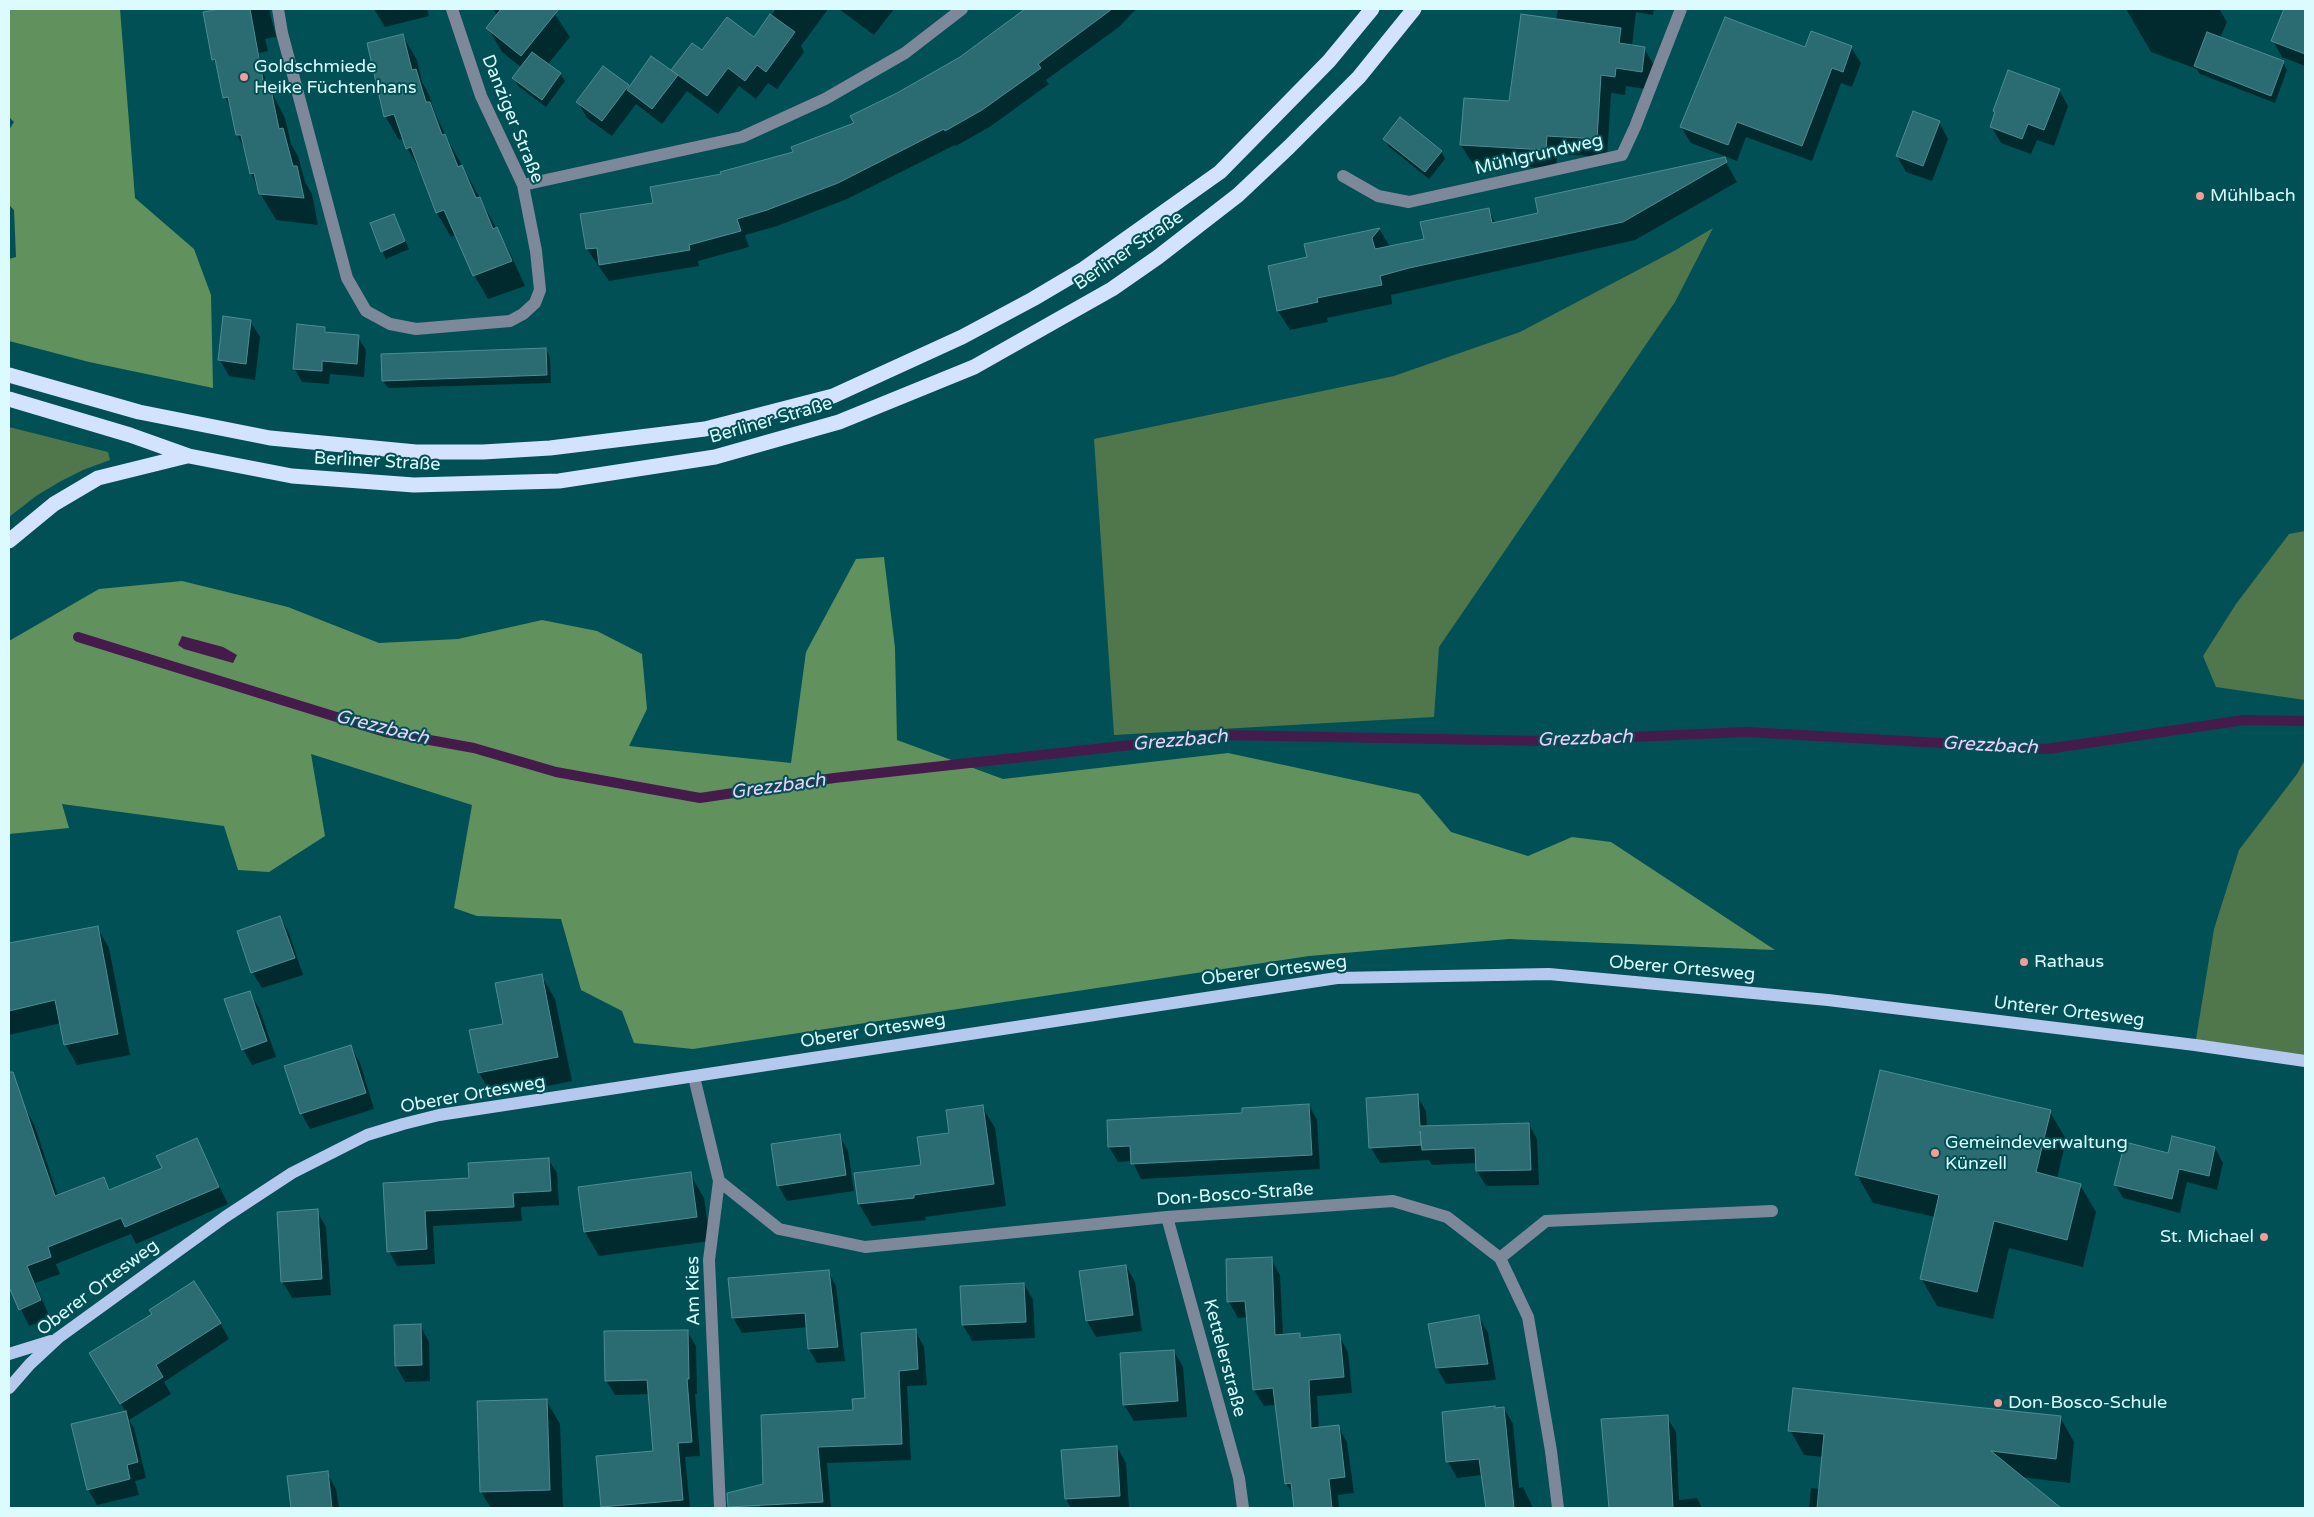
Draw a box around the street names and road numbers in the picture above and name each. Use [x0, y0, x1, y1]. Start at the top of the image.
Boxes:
street label: Danziger Straße [476, 52, 548, 186]
street label: Mühlgrundweg [1473, 130, 1605, 180]
street label: Berliner Straße [1070, 207, 1188, 295]
street label: Berliner Straße [707, 393, 835, 449]
street label: Berliner Straße [313, 448, 441, 476]
street label: Oberer Ortesweg [1200, 951, 1348, 991]
street label: Oberer Ortesweg [1608, 952, 1756, 986]
street label: Unterer Ortesweg [1992, 992, 2146, 1032]
street label: Oberer Ortesweg [799, 1009, 947, 1053]
street label: Oberer Ortesweg [399, 1072, 547, 1118]
street label: Don-Bosco-Straße [1156, 1179, 1314, 1211]
street label: Oberer Ortesweg [33, 1235, 163, 1341]
street label: Am Kies [683, 1256, 705, 1326]
street label: Kettelerstraße [1198, 1297, 1250, 1419]

